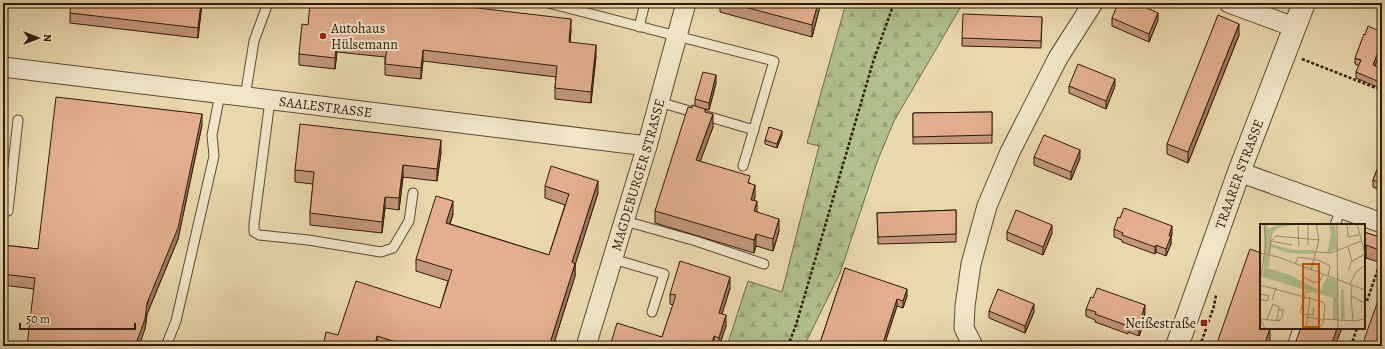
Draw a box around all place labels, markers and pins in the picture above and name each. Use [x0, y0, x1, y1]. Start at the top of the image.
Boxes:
place label: Autohaus Hülsemann [330, 19, 398, 54]
marker: Autohaus Hülsemann [318, 31, 328, 41]
place label: Neißestraße [1125, 314, 1196, 333]
marker: Neißestraße [1199, 318, 1209, 328]

